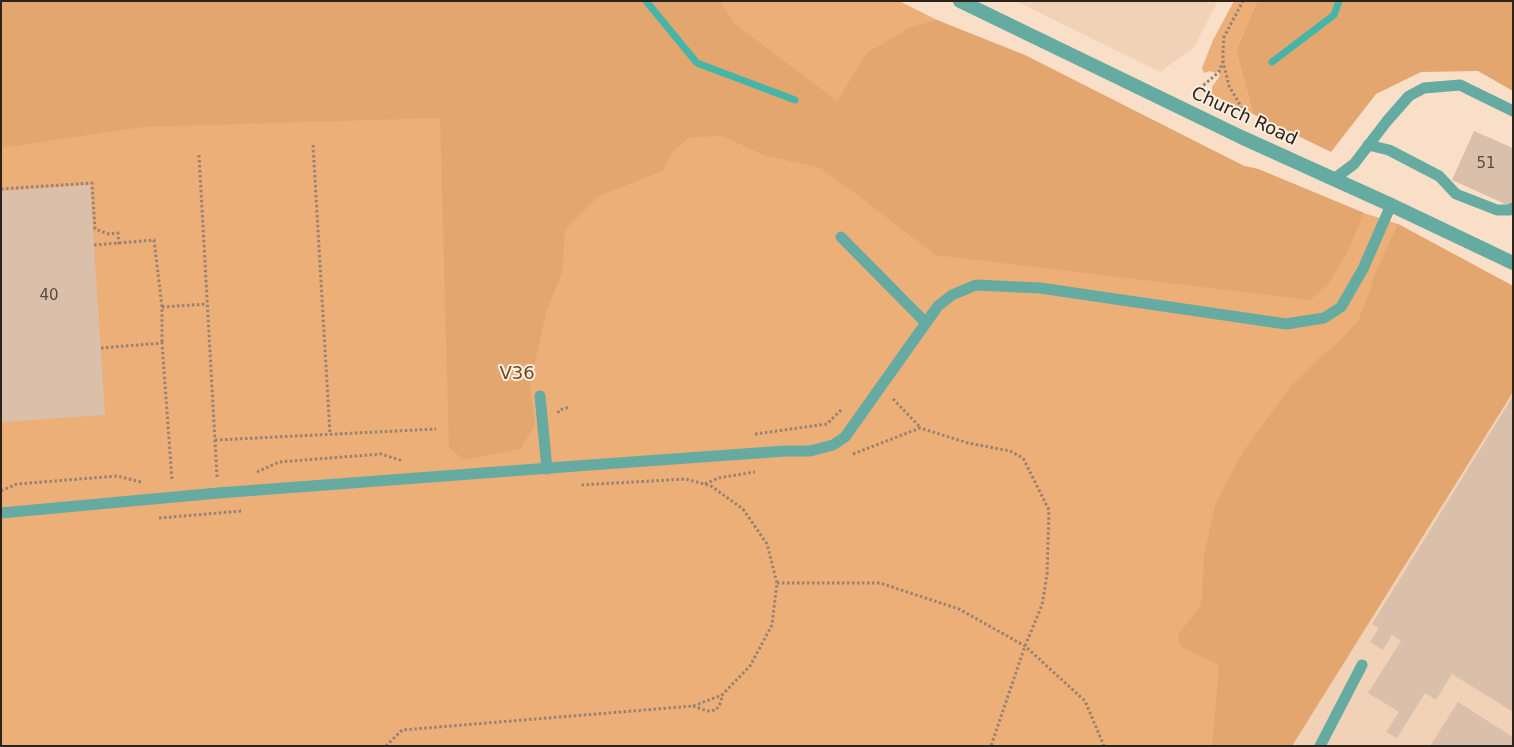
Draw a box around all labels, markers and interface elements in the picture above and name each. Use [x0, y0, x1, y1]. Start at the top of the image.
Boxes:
street label: Church Road [1188, 83, 1300, 151]
house number: 51 [1476, 155, 1496, 173]
house number: 40 [39, 287, 59, 305]
park label: V36 [499, 363, 535, 385]

